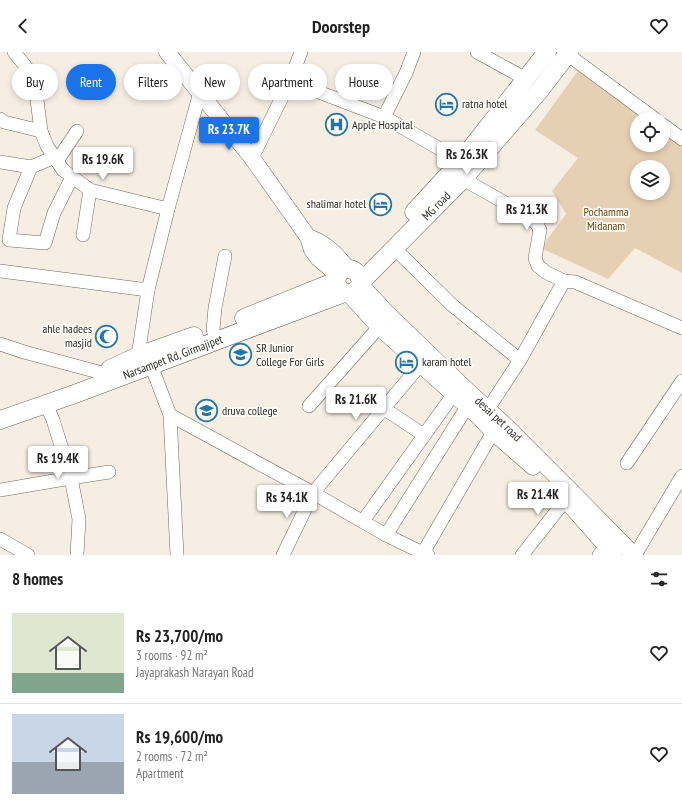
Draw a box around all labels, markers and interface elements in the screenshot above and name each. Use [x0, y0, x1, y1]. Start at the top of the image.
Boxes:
icon: back [12, 15, 34, 37]
text: Doorstep [312, 15, 370, 38]
icon: heart [648, 15, 670, 37]
chip: Buy [12, 64, 58, 100]
chip: Rent [66, 64, 116, 100]
chip: Filters [124, 64, 182, 100]
chip: New [190, 64, 240, 100]
chip: Apartment [248, 64, 327, 100]
chip: House [335, 64, 393, 100]
hotel icon: ratna hotel [434, 91, 460, 117]
place label: ratna hotel [462, 96, 508, 111]
hospital icon: Apple Hospital [324, 112, 350, 138]
map controls [630, 112, 670, 200]
button: locate [630, 112, 670, 152]
pin: Rs 23.7K [188, 117, 270, 151]
place label: Apple Hospital [352, 117, 413, 132]
text: Rs 23.7K [208, 121, 250, 138]
pin: Rs 26.3K [426, 142, 508, 176]
text: Rs 26.3K [446, 146, 488, 163]
pin: Rs 19.6K [62, 147, 144, 181]
text: Rs 19.6K [82, 151, 124, 168]
button: layers [630, 160, 670, 200]
street label: MG road [418, 188, 453, 223]
hotel icon: shalimar hotel [368, 191, 394, 217]
place label: shalimar hotel [307, 196, 366, 211]
pin: Rs 21.3K [486, 197, 568, 231]
text: Rs 21.3K [506, 201, 548, 218]
park label: Pochamma Midanam [583, 204, 629, 233]
place label: ahle hadees masjid [42, 321, 92, 350]
mosque icon: ahle hadees masjid [94, 323, 120, 349]
street label: Narsampet Rd, Girmajipet [121, 331, 225, 382]
place label: SR Junior College For Girls [256, 340, 324, 369]
school or university icon: SR Junior College For Girls [227, 342, 253, 368]
hotel icon: karam hotel [393, 349, 419, 375]
place label: karam hotel [422, 354, 472, 369]
pin: Rs 21.6K [315, 387, 397, 421]
text: Rs 21.6K [335, 391, 377, 408]
street label: desai pet road [472, 393, 525, 444]
school or university icon: druva college [193, 398, 219, 424]
place label: druva college [222, 403, 278, 418]
pin: Rs 19.4K [17, 446, 99, 480]
text: Rs 19.4K [37, 450, 79, 467]
pin: Rs 21.4K [497, 482, 579, 516]
pin: Rs 34.1K [246, 485, 328, 519]
text: Rs 21.4K [517, 486, 559, 503]
text: Rs 34.1K [266, 489, 308, 506]
text: 8 homes [12, 568, 63, 590]
icon: filters [648, 568, 670, 590]
text: Rs 23,700/mo [136, 625, 223, 647]
icon: home [44, 629, 92, 677]
icon: heart [648, 642, 670, 664]
text: 3 rooms · 92 m² [136, 647, 208, 664]
text: Jayaprakash Narayan Road [136, 664, 254, 681]
text: Rs 19,600/mo [136, 726, 223, 748]
icon: home [44, 730, 92, 778]
icon: heart [648, 743, 670, 765]
text: 2 rooms · 72 m² [136, 748, 208, 765]
text: Apartment [136, 765, 184, 782]

